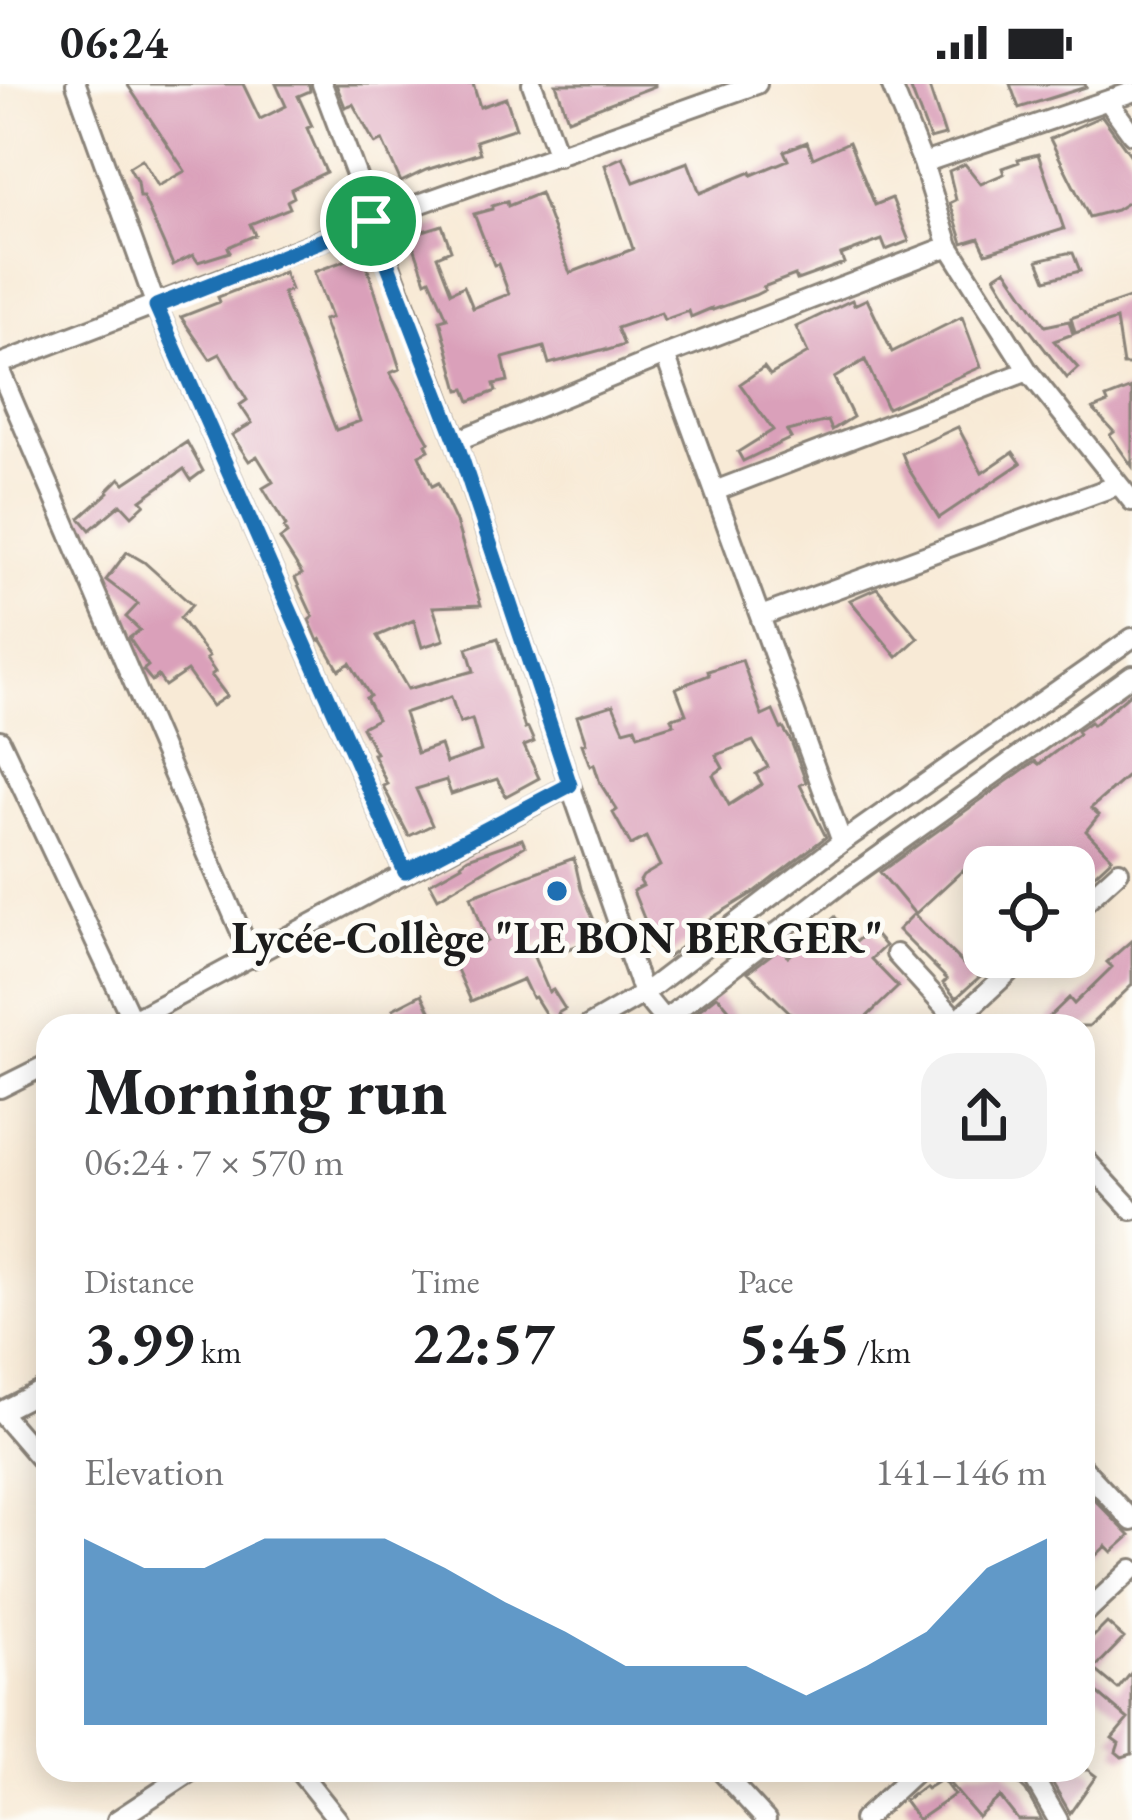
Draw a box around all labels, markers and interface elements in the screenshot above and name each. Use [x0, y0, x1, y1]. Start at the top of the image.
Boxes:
text: 06:24 [60, 13, 168, 71]
pin [320, 170, 422, 272]
icon: arrive [338, 188, 404, 254]
map controls [963, 846, 1095, 978]
button: locate [963, 846, 1095, 978]
marker: Lycée-Collège "LE BON BERGER" [544, 878, 570, 904]
place label: Lycée-Collège "LE BON BERGER" [231, 908, 883, 967]
text: Morning run [84, 1048, 448, 1134]
button: share [921, 1053, 1047, 1179]
text: 06:24 · 7 × 570 m [84, 1136, 344, 1187]
text: Distance [84, 1260, 194, 1303]
text: Time [411, 1260, 480, 1303]
text: Pace [738, 1260, 793, 1303]
text: 3.99 [84, 1303, 194, 1381]
text: 22:57 [411, 1303, 555, 1381]
text: 5:45 [738, 1303, 850, 1381]
text: km [194, 1330, 242, 1373]
text: /km [850, 1330, 911, 1373]
text: Elevation [84, 1446, 224, 1497]
text: 141–146 m [875, 1446, 1047, 1497]

